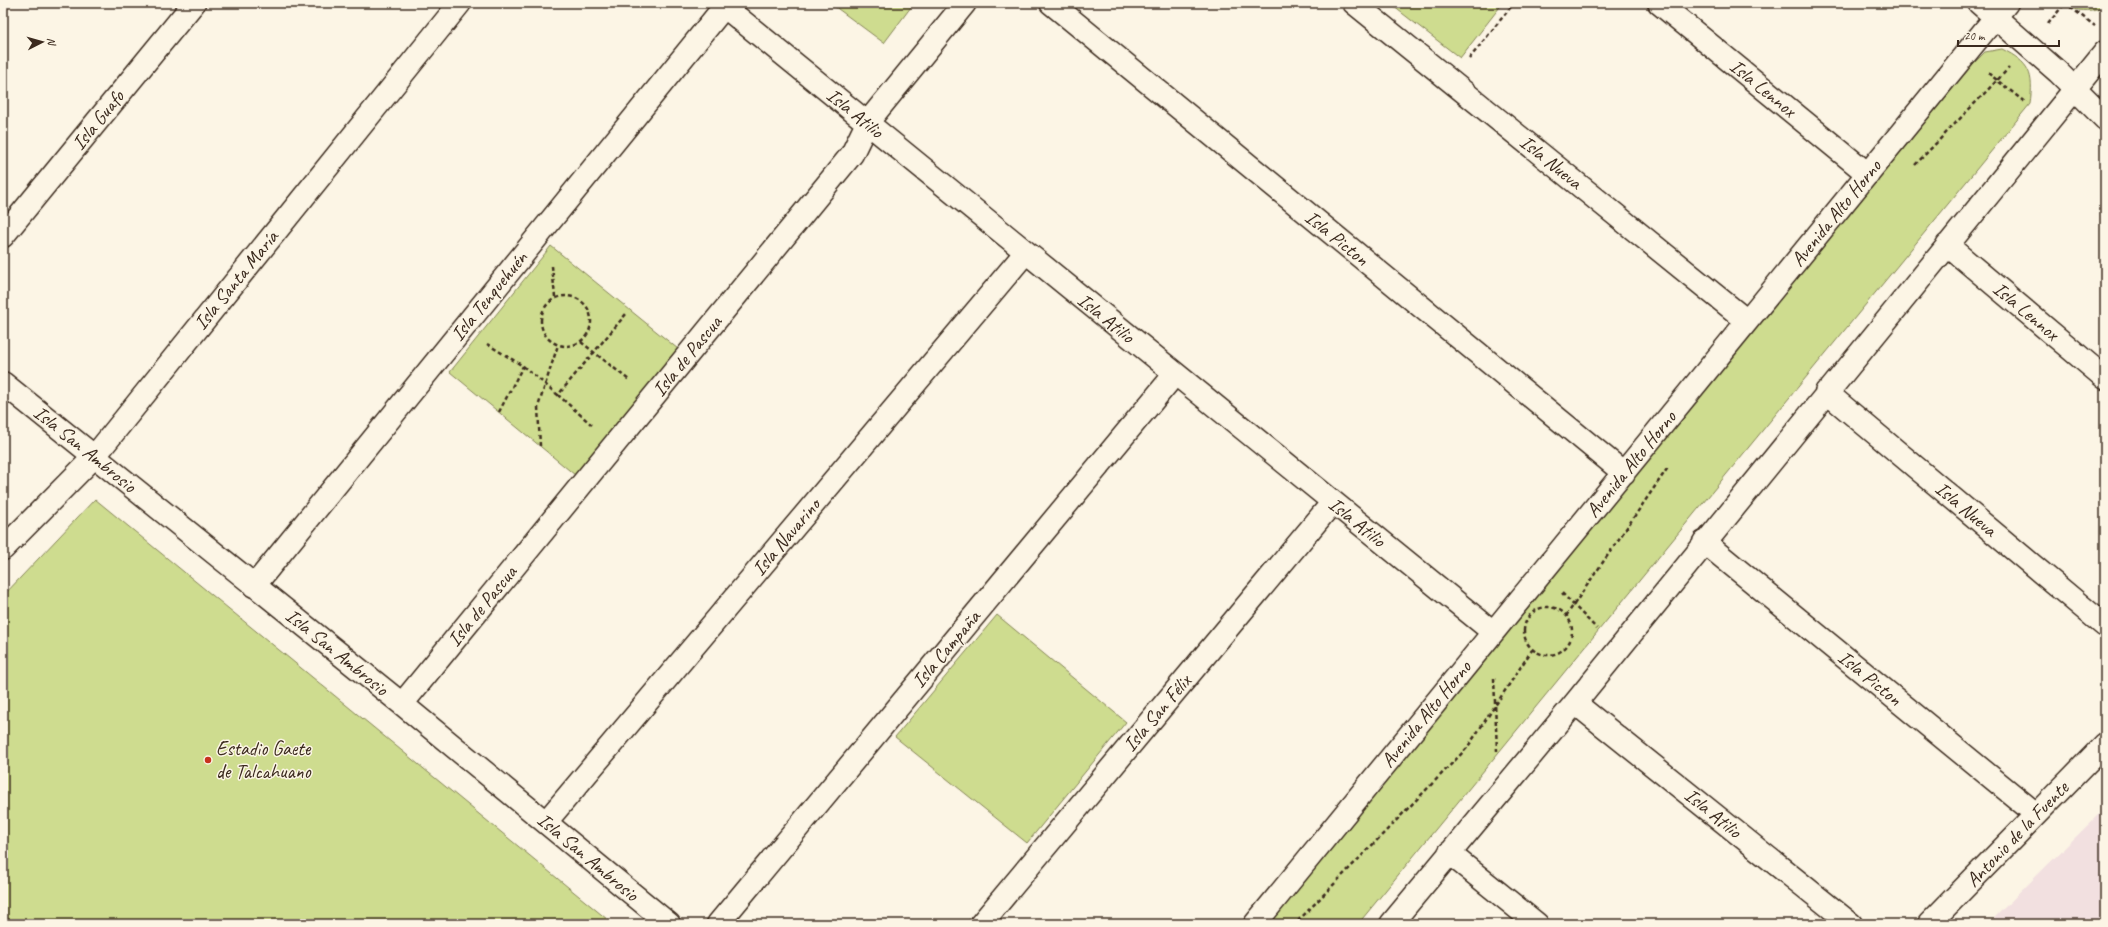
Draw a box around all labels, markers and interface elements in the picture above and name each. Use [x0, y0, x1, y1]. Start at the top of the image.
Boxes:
north arrow [22, 22, 62, 62]
scale bar [1958, 22, 2059, 48]
text: 20 m [1964, 28, 1986, 44]
text: N [45, 37, 59, 47]
street label: Isla Lennox [1725, 54, 1803, 124]
street label: Isla Atilio [821, 82, 889, 144]
street label: Isla Guafo [66, 84, 130, 155]
street label: Isla Nueva [1515, 129, 1588, 195]
street label: Avenida Alto Horno [1785, 154, 1887, 271]
street label: Isla Picton [1300, 205, 1375, 272]
street label: Isla Santa María [188, 224, 285, 335]
street label: Isla Tenquehuén [445, 245, 533, 346]
street label: Isla Lennox [1988, 276, 2066, 347]
street label: Isla Atilio [1072, 287, 1140, 349]
street label: Isla de Pascua [647, 309, 728, 401]
street label: Isla San Ambrosio [29, 400, 142, 499]
street label: Avenida Alto Horno [1580, 405, 1682, 522]
street label: Isla Nueva [1930, 476, 2003, 543]
street label: Isla Atilio [1323, 491, 1391, 553]
street label: Isla Navarino [746, 492, 827, 581]
street label: Isla de Pascua [442, 559, 523, 651]
street label: Isla San Ambrosio [281, 603, 394, 702]
street label: Isla Campaña [906, 604, 987, 693]
street label: Isla Picton [1833, 645, 1908, 712]
street label: Avenida Alto Horno [1375, 655, 1477, 772]
street label: Isla San Félix [1118, 668, 1198, 757]
place label: Estadio Gaete de Talcahuano [216, 736, 312, 784]
marker: Estadio Gaete de Talcahuano [203, 755, 213, 765]
street label: Antonio de la Fuente [1960, 775, 2075, 892]
street label: Isla Atilio [1679, 782, 1747, 844]
street label: Isla San Ambrosio [532, 807, 645, 907]

